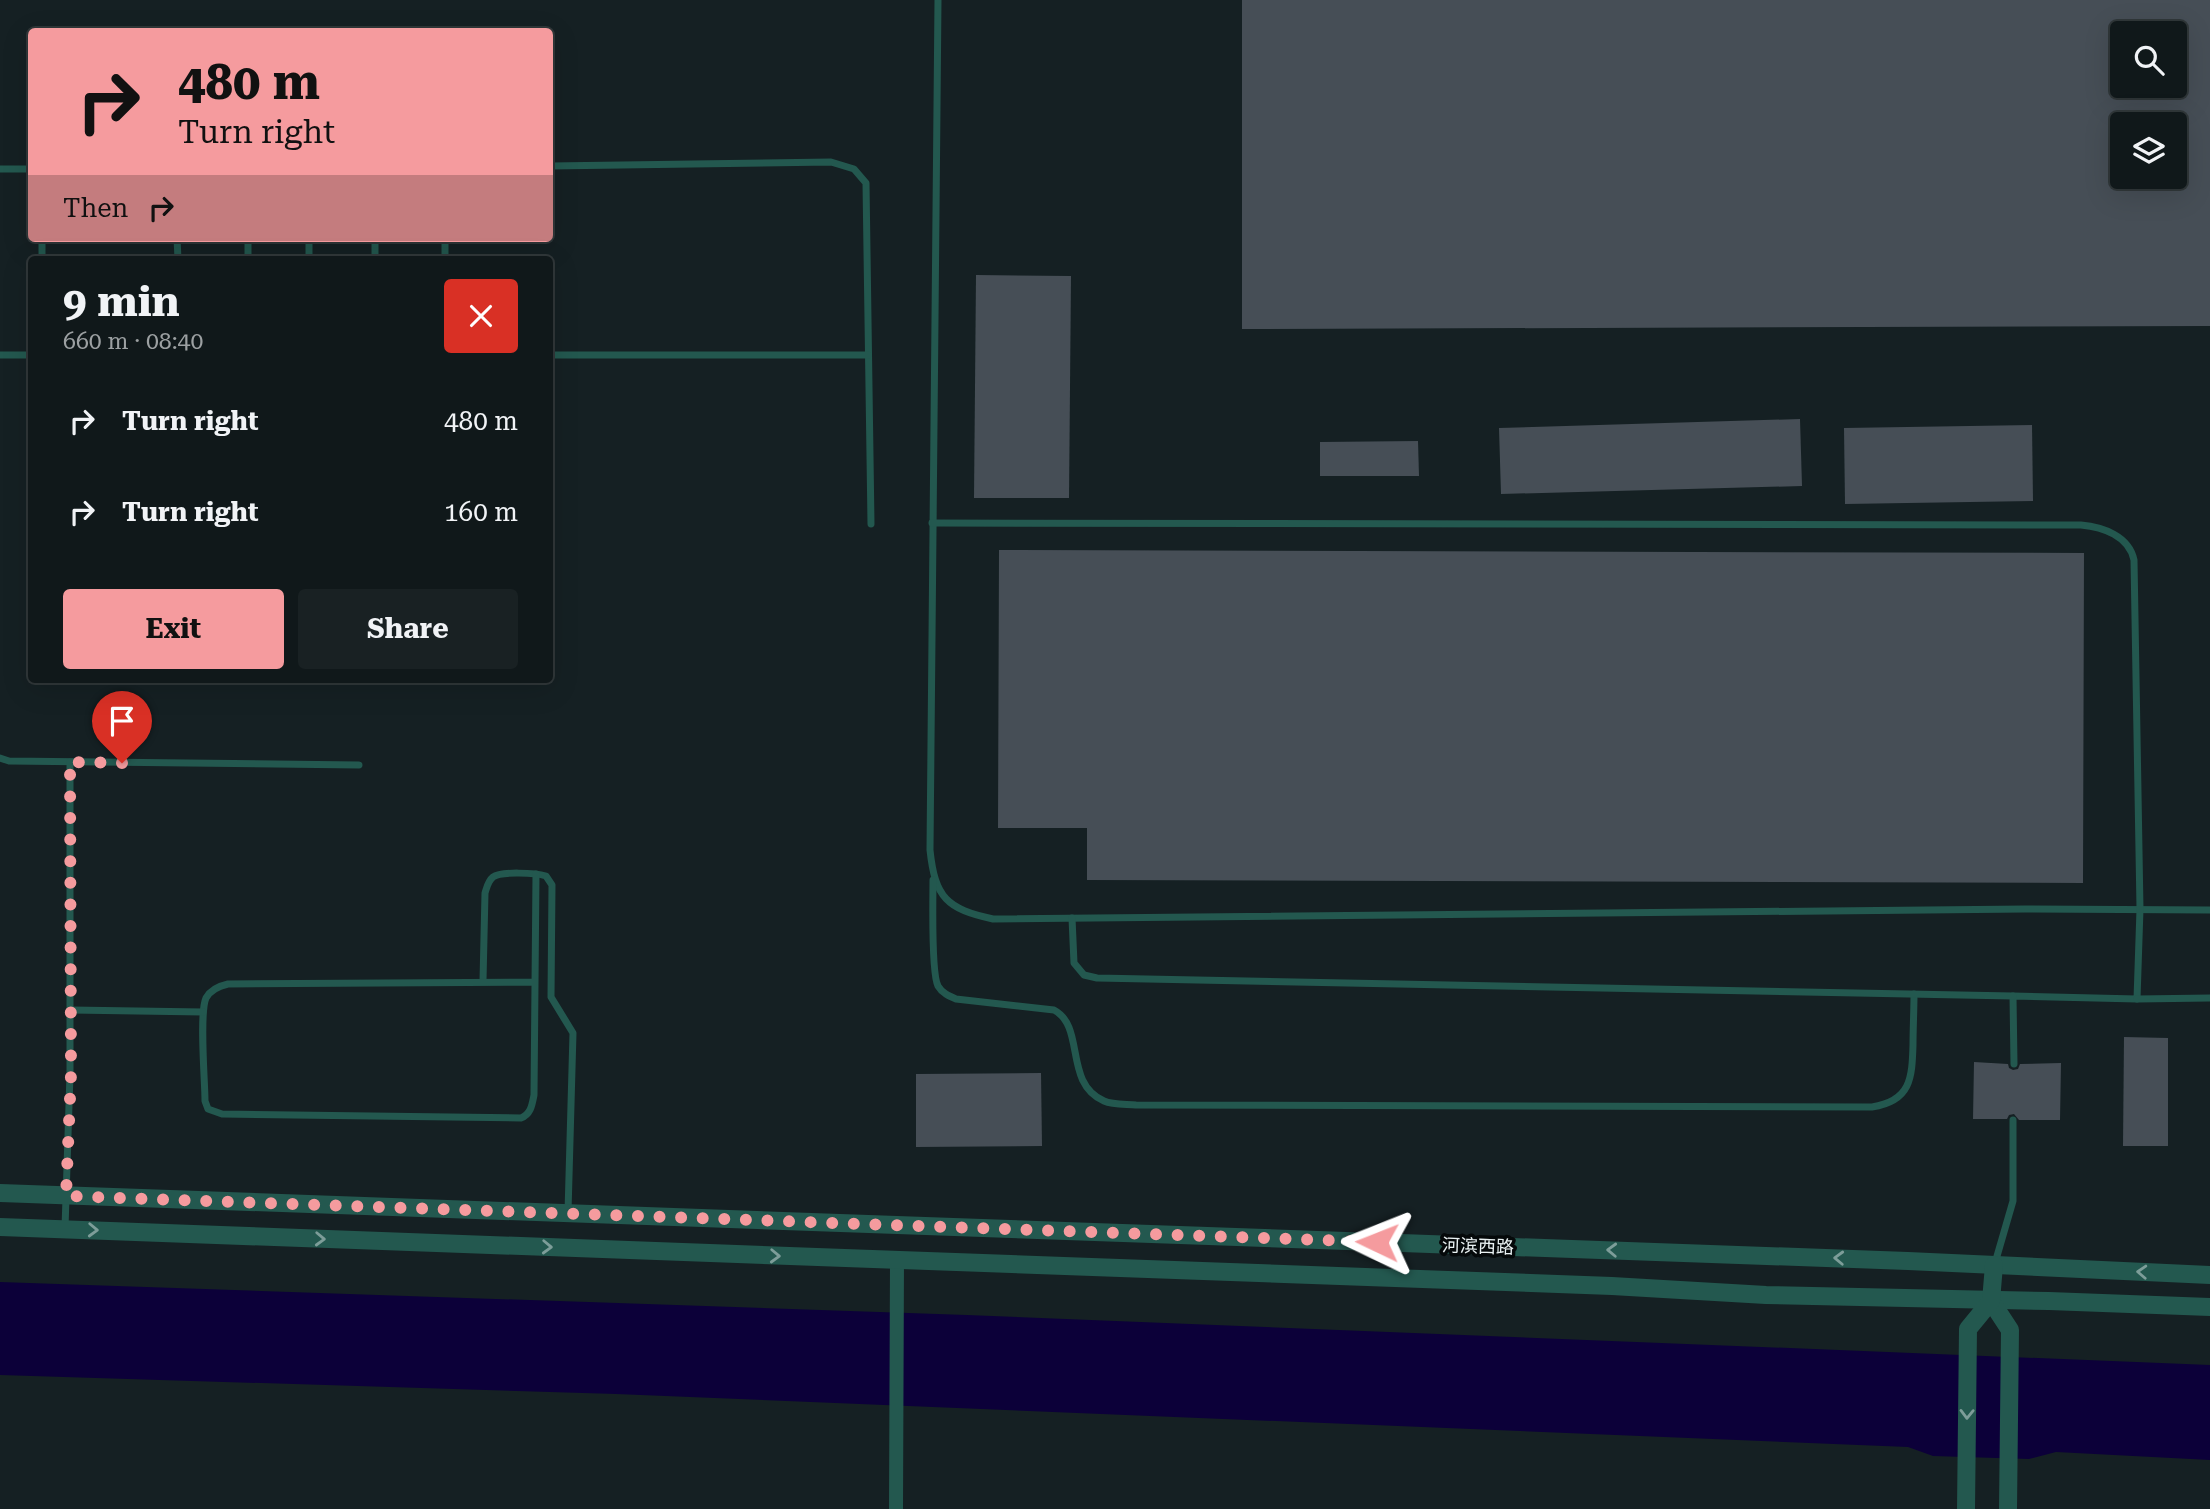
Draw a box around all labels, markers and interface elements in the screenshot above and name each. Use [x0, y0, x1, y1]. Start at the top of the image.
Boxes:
map controls [2110, 21, 2187, 189]
button: search [2110, 21, 2187, 98]
text: 480 m [178, 54, 320, 111]
icon: right [63, 56, 154, 147]
button: layers [2110, 112, 2187, 189]
text: Turn right [178, 113, 335, 151]
icon: right [142, 189, 180, 227]
text: Then [63, 193, 128, 223]
text: 9 min [63, 277, 180, 326]
button: close [444, 279, 518, 353]
text: 660 m · 08:40 [63, 328, 203, 355]
icon: right [63, 402, 101, 440]
text: Turn right [122, 406, 258, 436]
text: 480 m [444, 406, 518, 436]
icon: right [63, 493, 101, 531]
text: Turn right [122, 497, 258, 527]
text: 160 m [444, 497, 518, 527]
button: Exit [63, 589, 284, 669]
button: Share [298, 589, 518, 669]
pin [92, 691, 152, 763]
icon: arrive [103, 702, 141, 740]
position arrow [1340, 1205, 1414, 1279]
one-way arrow [87, 1223, 98, 1238]
one-way arrow [315, 1231, 326, 1246]
street label: 河滨西路 [1442, 1234, 1514, 1258]
one-way arrow [542, 1240, 553, 1255]
one-way arrow [1606, 1243, 1617, 1258]
one-way arrow [769, 1249, 780, 1264]
one-way arrow [1834, 1251, 1845, 1266]
one-way arrow [2136, 1264, 2147, 1279]
one-way arrow [1959, 1409, 1975, 1419]

